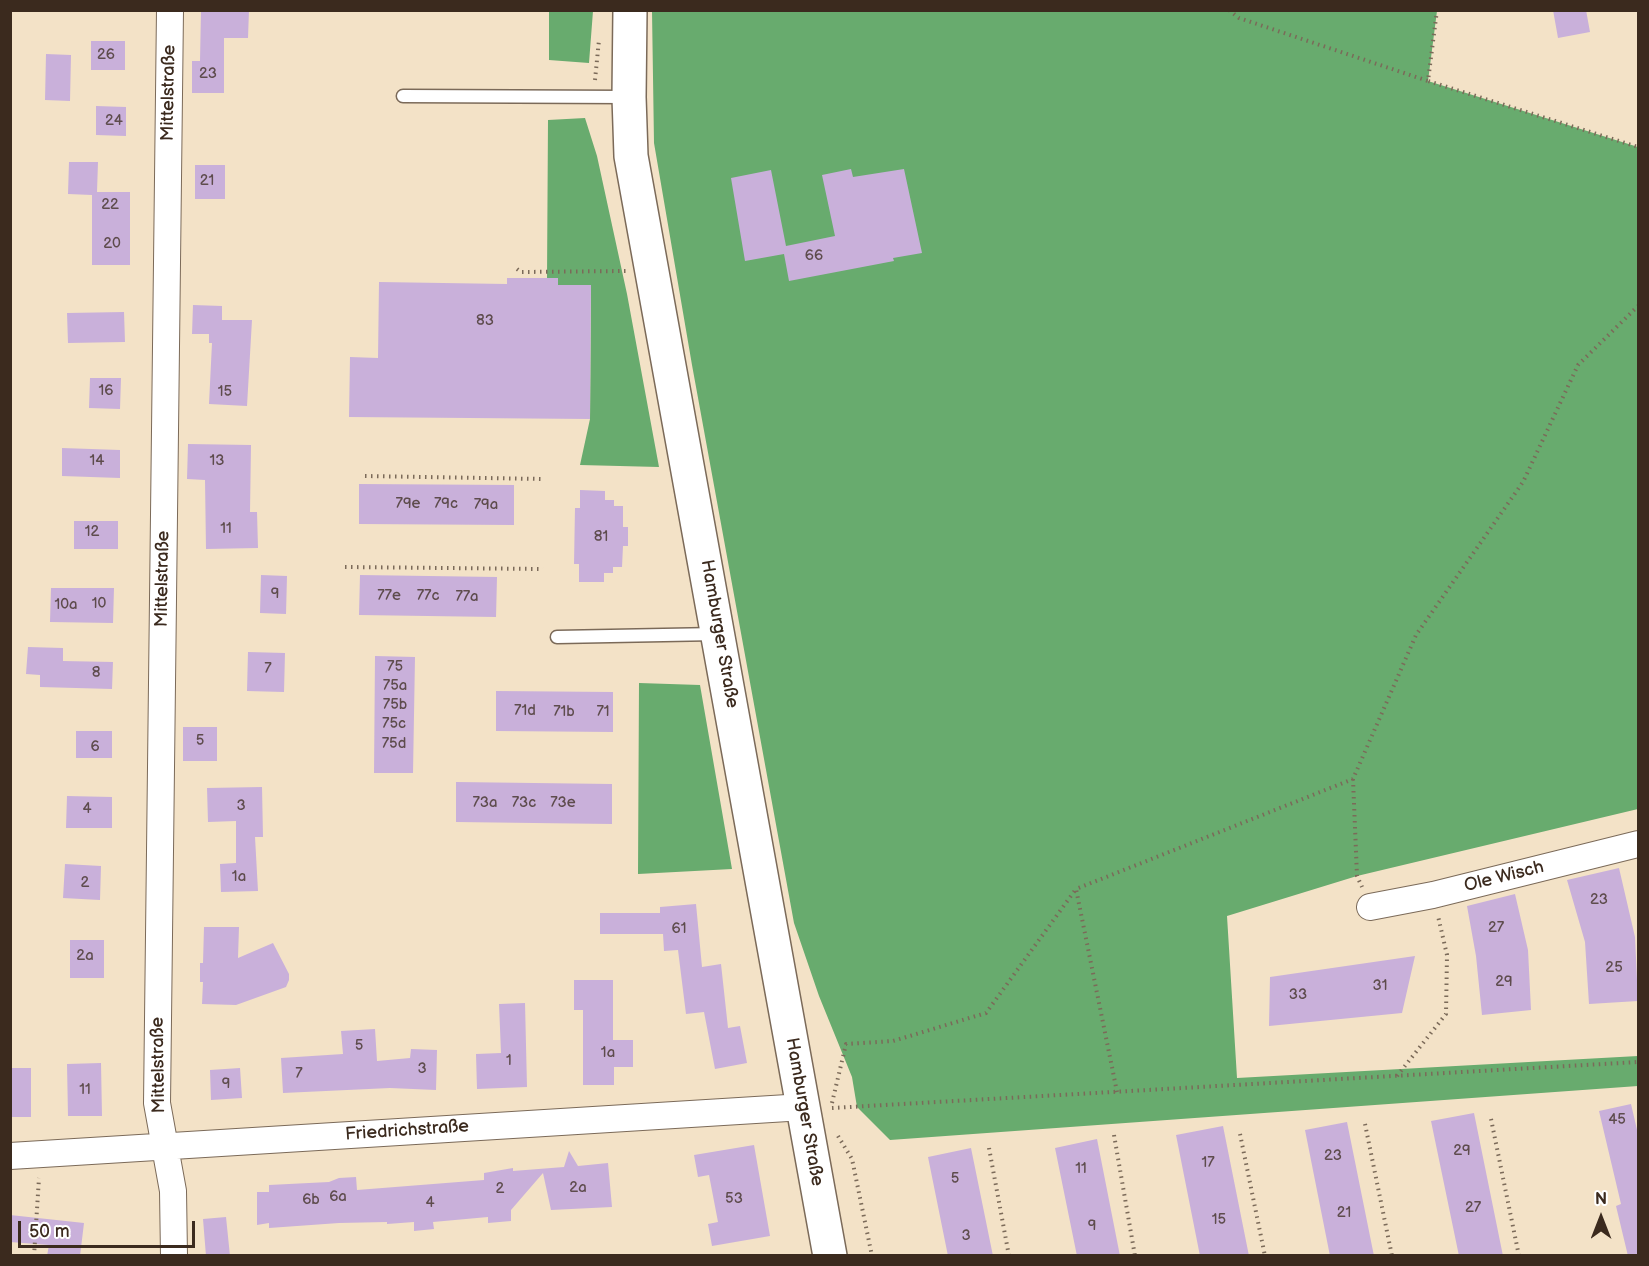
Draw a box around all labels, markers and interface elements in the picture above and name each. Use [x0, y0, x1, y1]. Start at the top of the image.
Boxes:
street label: Mittelstraße [157, 45, 181, 141]
house number: 26 [97, 46, 115, 64]
house number: 23 [199, 65, 217, 83]
house number: 24 [105, 112, 123, 130]
house number: 21 [200, 172, 214, 190]
house number: 22 [101, 196, 119, 214]
house number: 20 [103, 235, 121, 253]
house number: 66 [805, 247, 823, 265]
house number: 83 [476, 312, 494, 330]
house number: 16 [99, 382, 113, 400]
house number: 15 [218, 383, 232, 401]
house number: 14 [90, 452, 104, 470]
house number: 13 [209, 452, 225, 470]
house number: 79e [396, 495, 420, 513]
house number: 79c [434, 495, 458, 513]
house number: 79a [474, 496, 498, 514]
house number: 11 [220, 520, 232, 538]
house number: 12 [85, 523, 99, 541]
house number: 81 [594, 528, 608, 546]
street label: Mittelstraße [151, 531, 175, 627]
street label: Hamburger Straße [695, 558, 743, 710]
house number: 9 [271, 585, 279, 603]
house number: 77e [377, 587, 401, 605]
house number: 77c [417, 587, 439, 605]
house number: 77a [455, 588, 479, 606]
house number: 10 [92, 595, 106, 613]
house number: 10a [54, 596, 78, 614]
house number: 75 [387, 658, 403, 676]
house number: 7 [264, 660, 272, 678]
house number: 8 [92, 664, 100, 682]
house number: 75a [383, 677, 407, 695]
house number: 75b [383, 696, 407, 714]
house number: 71d [514, 702, 536, 720]
house number: 71b [553, 703, 575, 721]
house number: 71 [596, 703, 610, 721]
house number: 75c [382, 715, 406, 733]
house number: 5 [196, 732, 204, 750]
house number: 75d [382, 735, 406, 753]
house number: 6 [90, 738, 100, 756]
house number: 73a [472, 794, 498, 812]
house number: 73c [512, 794, 536, 812]
house number: 73e [550, 794, 576, 812]
house number: 3 [236, 797, 246, 815]
house number: 4 [82, 800, 92, 818]
street label: Ole Wisch [1462, 857, 1546, 897]
house number: 1a [232, 868, 246, 886]
house number: 2 [81, 874, 89, 892]
house number: 23 [1590, 891, 1608, 909]
house number: 27 [1488, 919, 1504, 937]
house number: 61 [672, 920, 686, 938]
house number: 2a [76, 947, 94, 965]
house number: 25 [1605, 959, 1623, 977]
house number: 29 [1495, 973, 1513, 991]
house number: 31 [1372, 977, 1388, 995]
house number: 33 [1289, 986, 1307, 1004]
street label: Mittelstraße [147, 1017, 171, 1113]
street label: Hamburger Straße [780, 1036, 828, 1188]
house number: 5 [355, 1037, 363, 1055]
house number: 1a [601, 1044, 615, 1062]
house number: 1 [506, 1052, 512, 1070]
house number: 3 [417, 1060, 427, 1078]
house number: 7 [295, 1065, 303, 1083]
house number: 9 [222, 1075, 230, 1093]
house number: 11 [79, 1081, 91, 1099]
house number: 45 [1608, 1111, 1626, 1129]
street label: Friedrichstraße [344, 1116, 470, 1146]
house number: 29 [1453, 1142, 1471, 1160]
house number: 23 [1324, 1147, 1342, 1165]
house number: 17 [1201, 1154, 1215, 1172]
house number: 11 [1075, 1160, 1087, 1178]
house number: 5 [951, 1170, 959, 1188]
house number: 2a [569, 1179, 587, 1197]
house number: 2 [496, 1180, 504, 1198]
house number: 6a [329, 1188, 347, 1206]
north arrow [1571, 1188, 1631, 1248]
house number: 53 [725, 1190, 743, 1208]
text: N [1595, 1190, 1607, 1209]
house number: 6b [302, 1191, 320, 1209]
house number: 4 [425, 1194, 435, 1212]
house number: 27 [1465, 1199, 1481, 1217]
house number: 21 [1337, 1204, 1351, 1222]
scale bar [21, 1209, 198, 1247]
house number: 15 [1212, 1211, 1226, 1229]
house number: 9 [1088, 1217, 1096, 1235]
text: 50 m [29, 1221, 70, 1242]
house number: 3 [961, 1227, 971, 1245]

